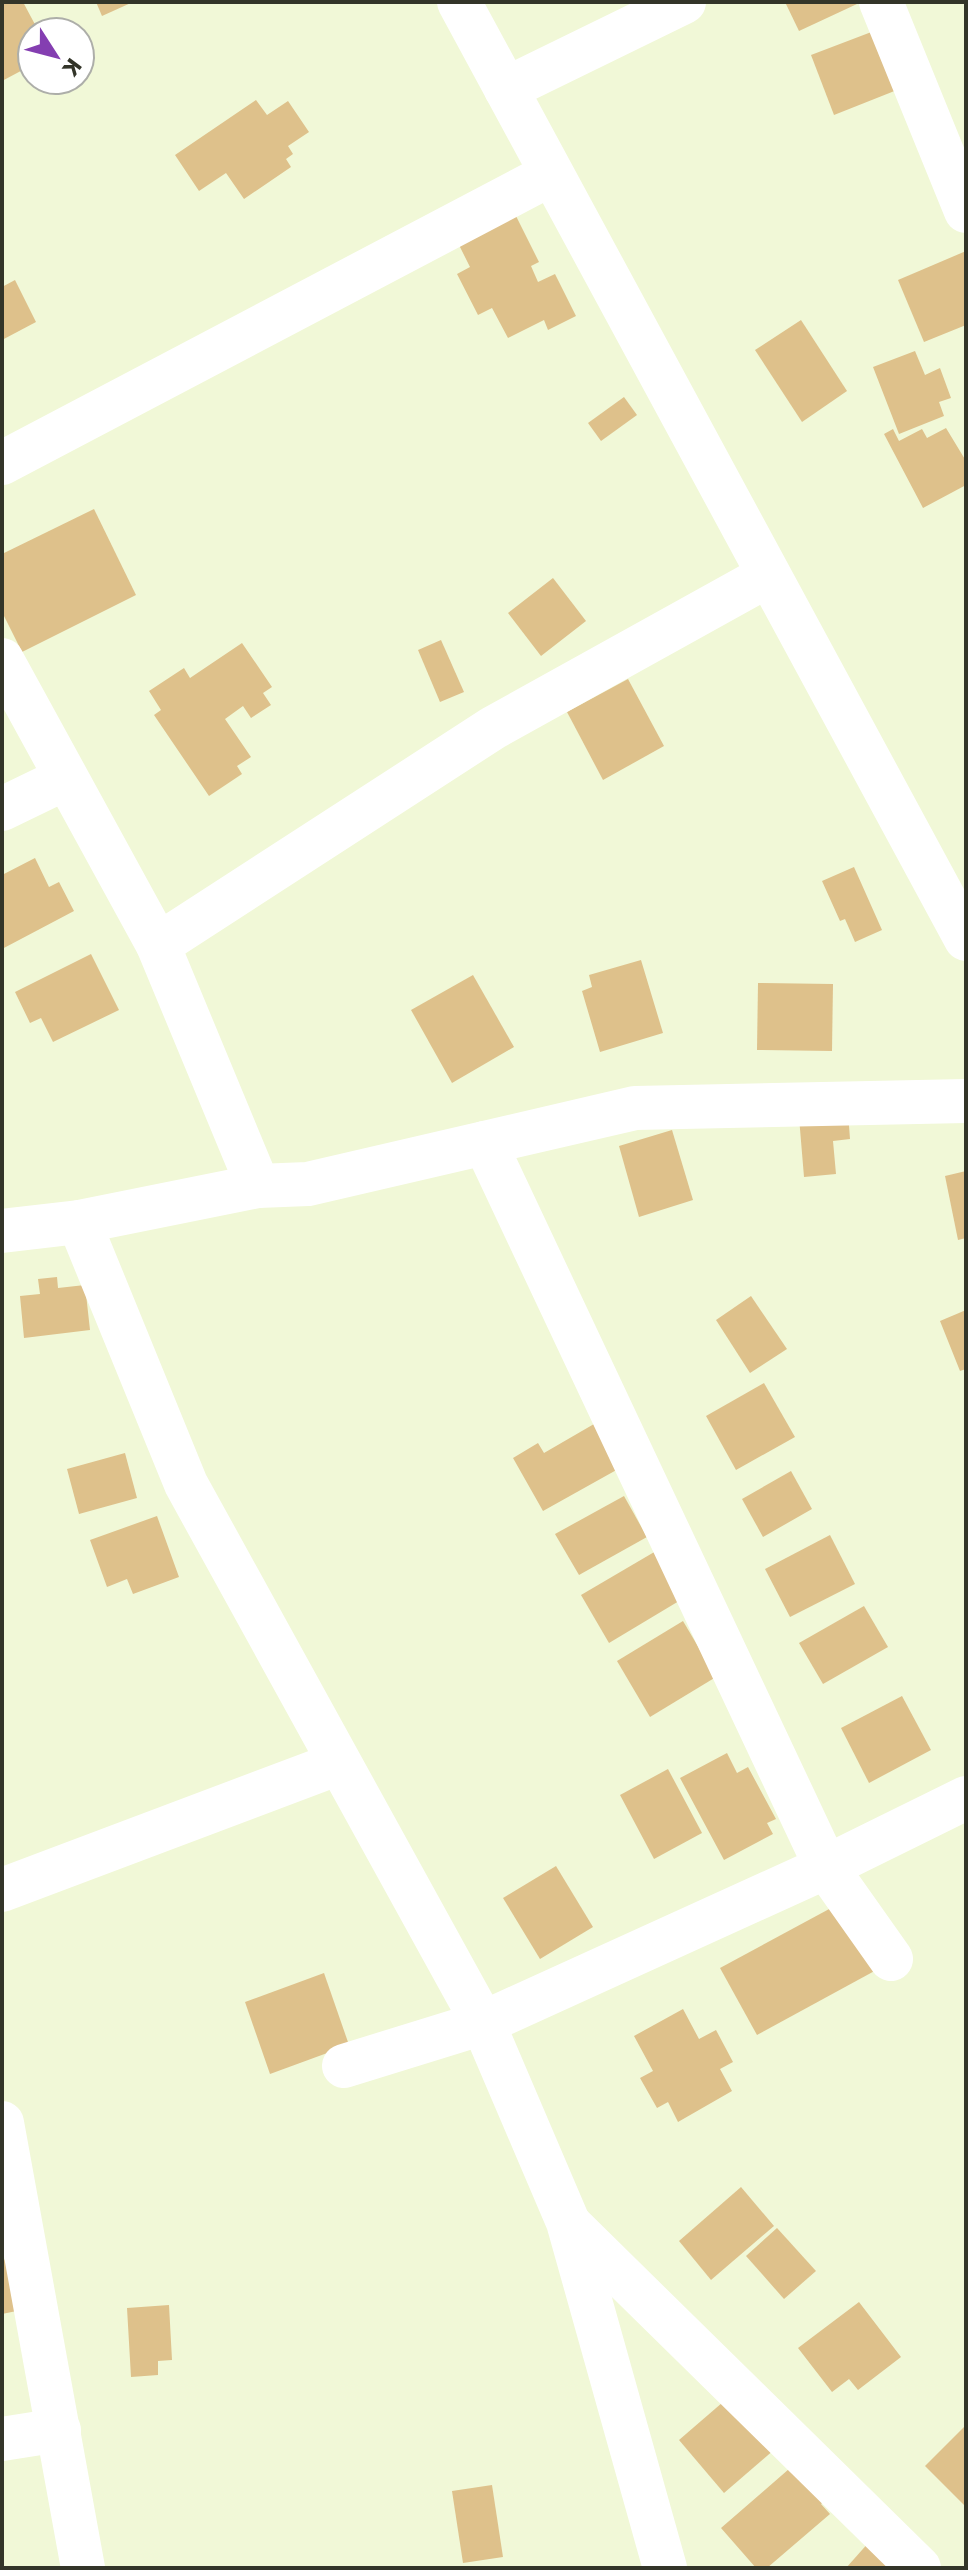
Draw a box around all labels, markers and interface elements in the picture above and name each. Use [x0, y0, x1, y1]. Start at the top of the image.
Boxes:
north arrow [16, 16, 96, 96]
text: K [55, 52, 89, 83]

